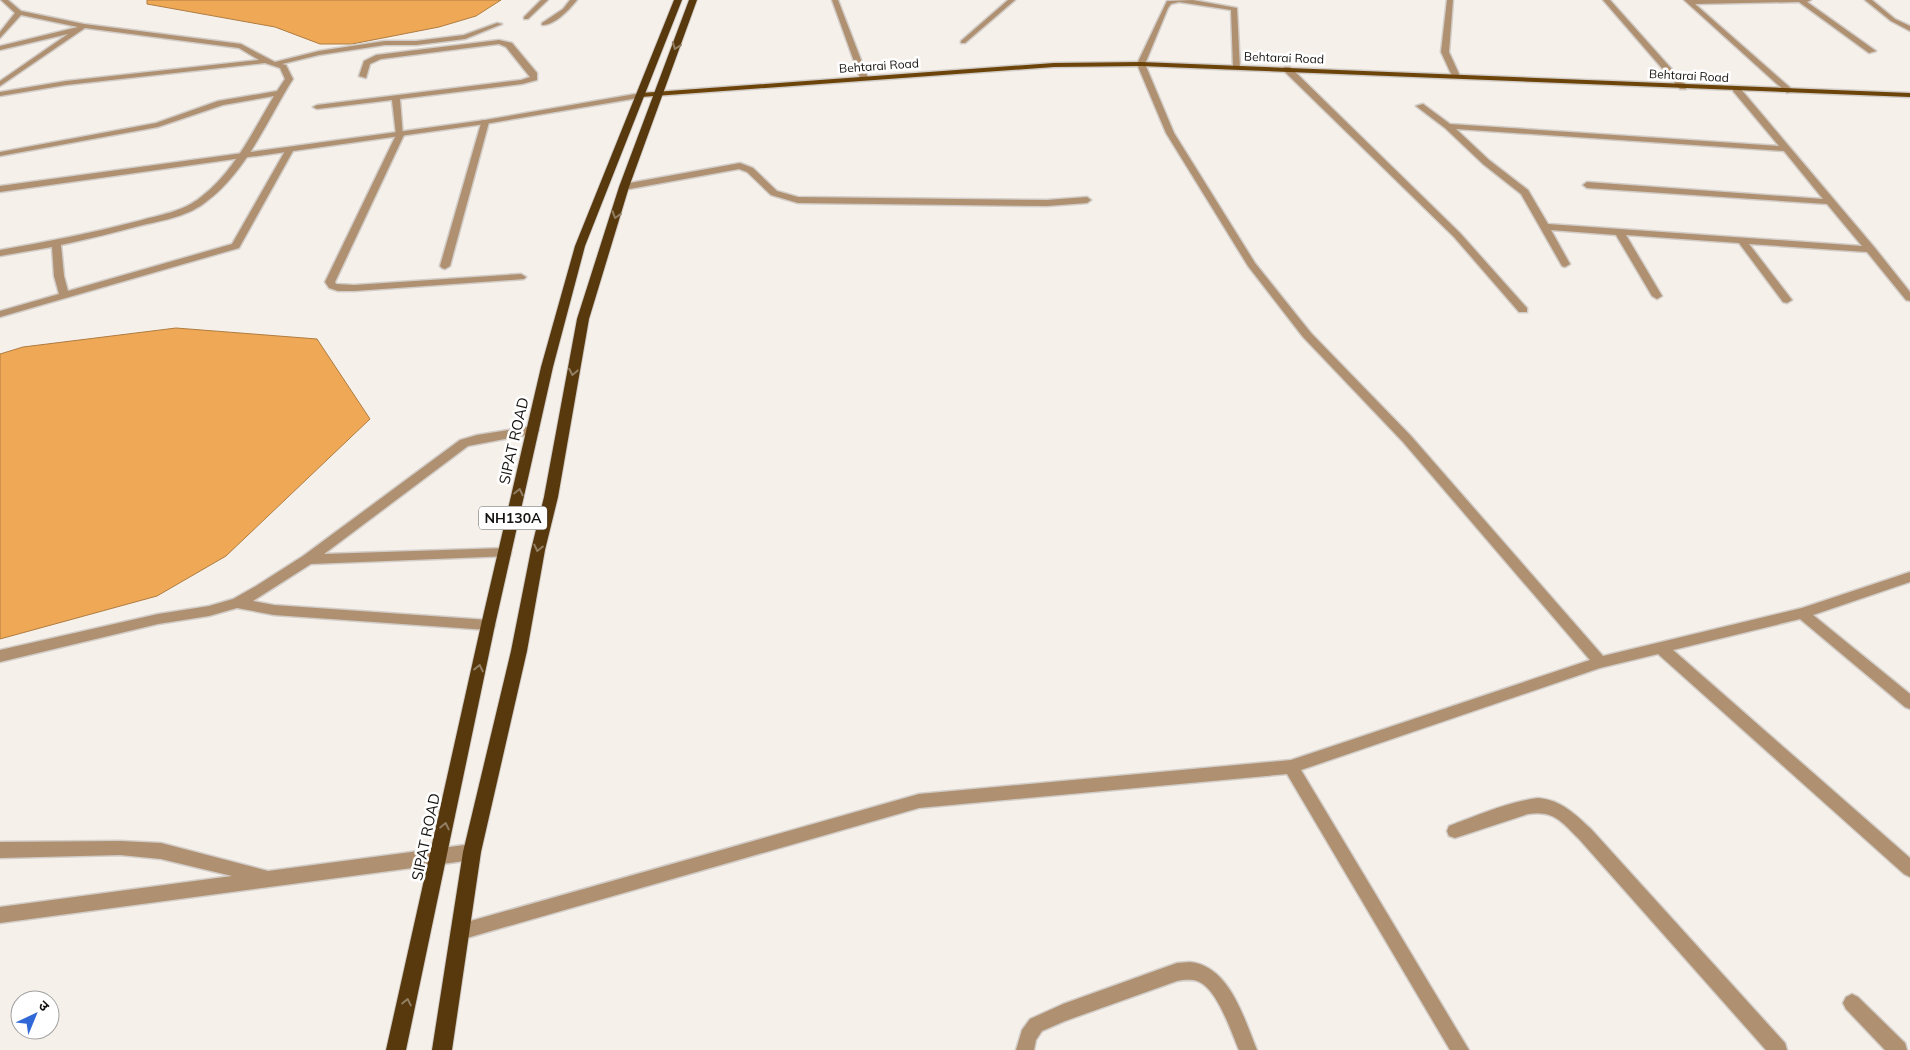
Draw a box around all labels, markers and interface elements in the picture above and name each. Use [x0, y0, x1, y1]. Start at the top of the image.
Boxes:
one-way arrow [672, 41, 682, 49]
street label: Behtarai Road [1244, 49, 1324, 66]
street label: Behtarai Road [839, 55, 919, 76]
street label: Behtarai Road [1649, 66, 1729, 85]
one-way arrow [611, 211, 621, 219]
one-way arrow [569, 368, 579, 376]
street label: SIPAT ROAD [494, 396, 533, 486]
one-way arrow [513, 488, 524, 496]
road number: NH130A [479, 506, 547, 530]
one-way arrow [533, 544, 544, 553]
one-way arrow [473, 663, 484, 672]
street label: SIPAT ROAD [407, 792, 444, 882]
one-way arrow [439, 822, 450, 831]
north arrow [10, 990, 60, 1040]
text: उ [35, 996, 54, 1016]
one-way arrow [401, 998, 412, 1007]

